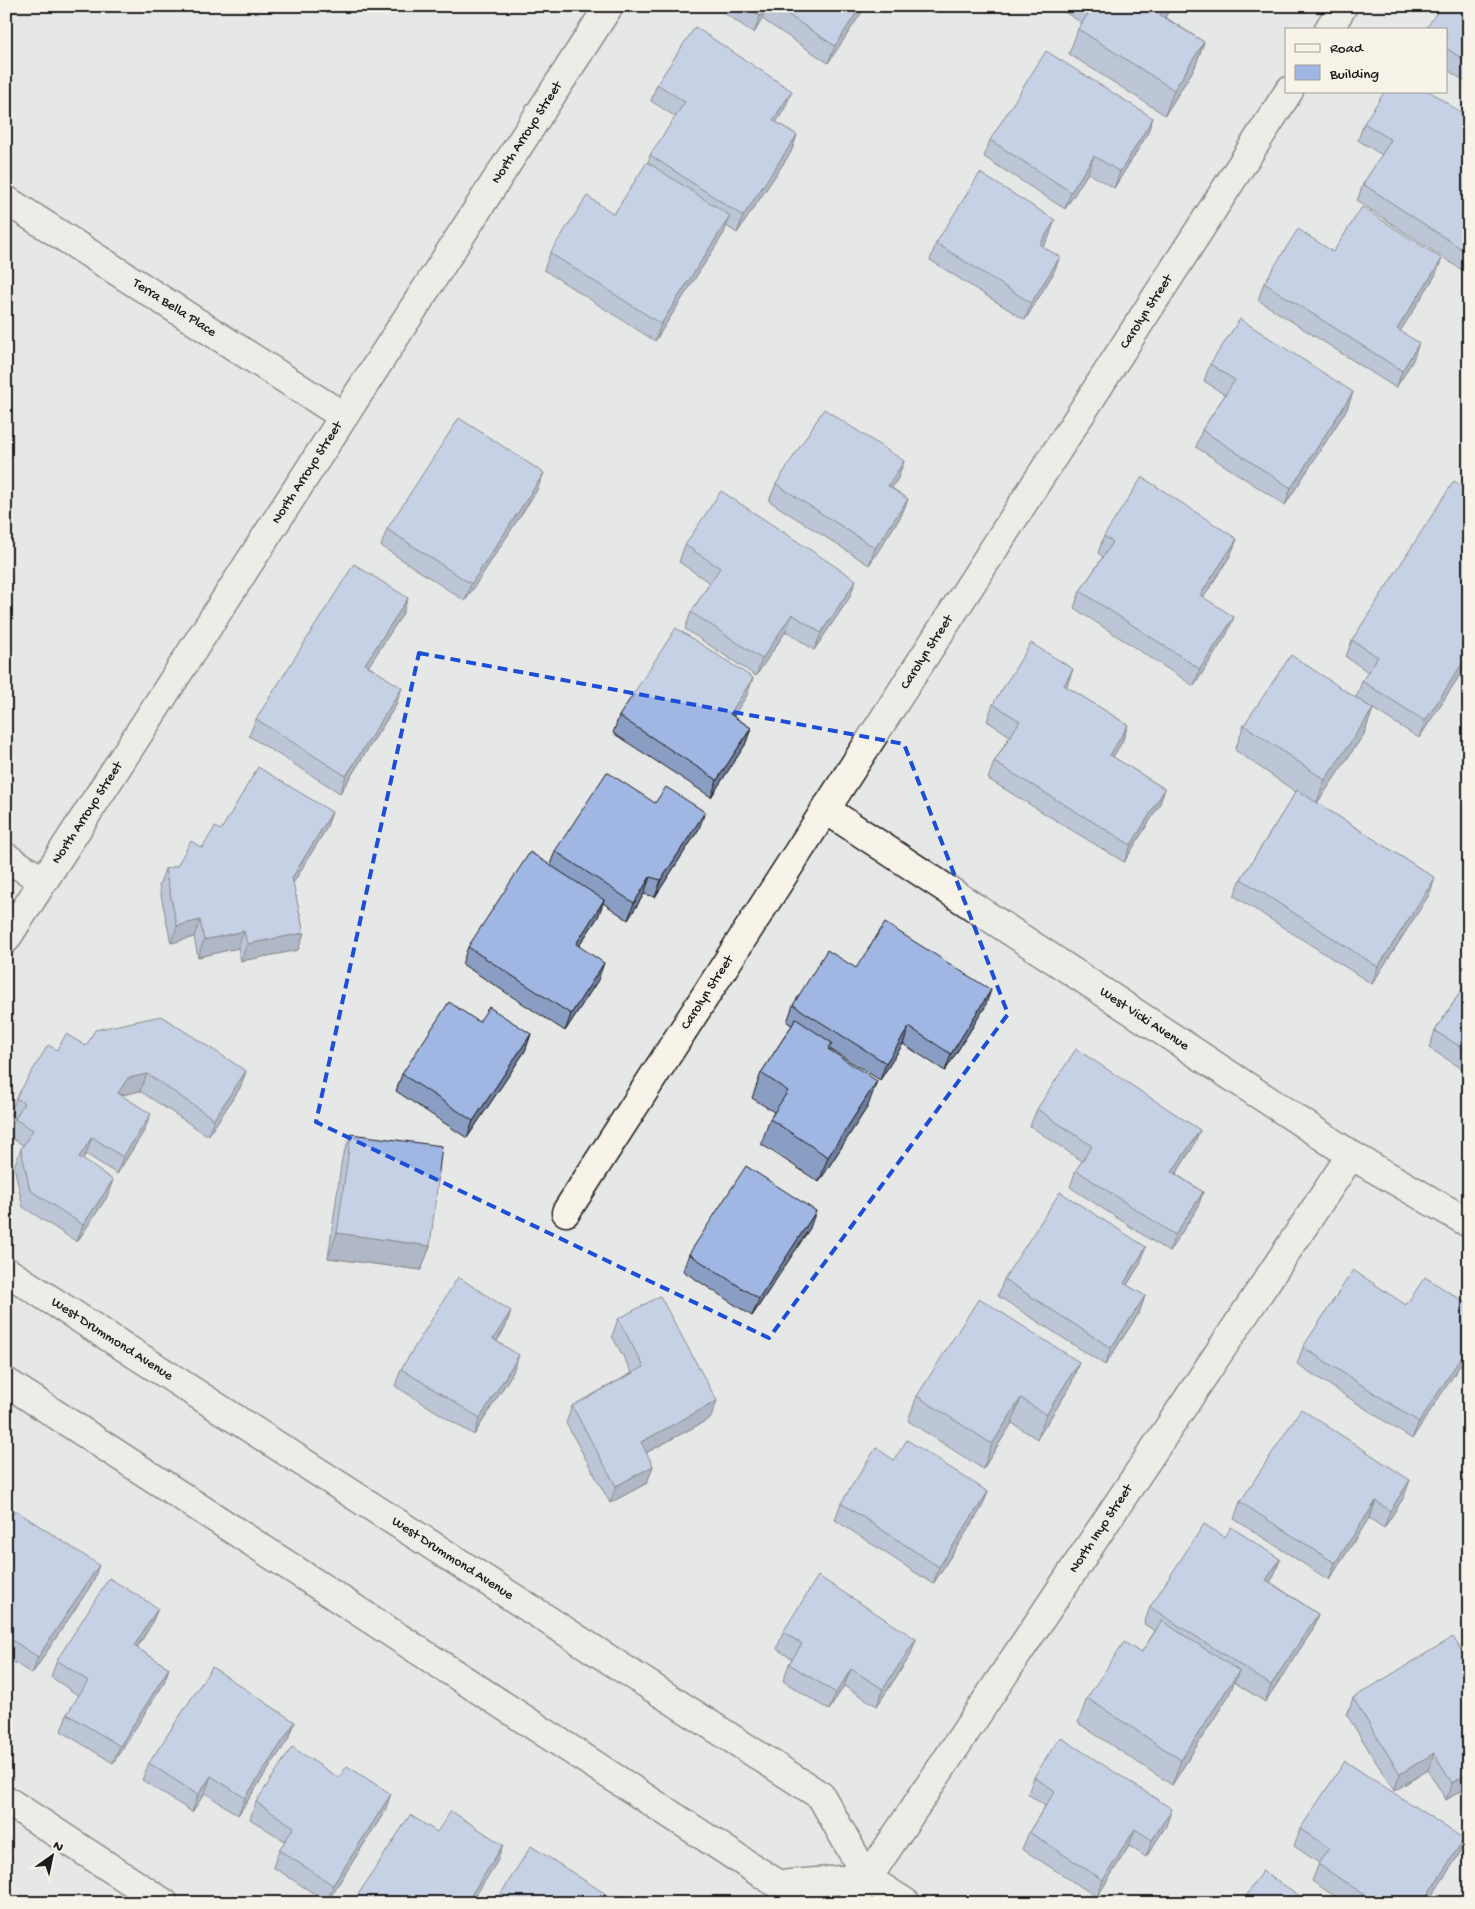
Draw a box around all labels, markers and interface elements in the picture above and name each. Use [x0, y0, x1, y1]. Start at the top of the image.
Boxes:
legend [1285, 28, 1448, 92]
text: Road [1330, 40, 1364, 58]
text: Building [1329, 66, 1379, 84]
street label: North Arroyo Street [488, 77, 567, 187]
street label: Carolyn Street [1116, 271, 1177, 352]
street label: Terra Bella Place [129, 274, 220, 341]
street label: North Arroyo Street [268, 417, 347, 527]
street label: Carolyn Street [897, 611, 958, 693]
street label: North Arroyo Street [48, 758, 127, 867]
street label: Carolyn Street [677, 951, 738, 1033]
street label: West Vicki Avenue [1096, 983, 1193, 1055]
street label: West Drummond Avenue [48, 1294, 177, 1385]
street label: North Inyo Street [1065, 1480, 1137, 1576]
street label: West Drummond Avenue [388, 1513, 517, 1604]
north arrow [28, 1832, 78, 1882]
text: N [49, 1838, 66, 1857]

